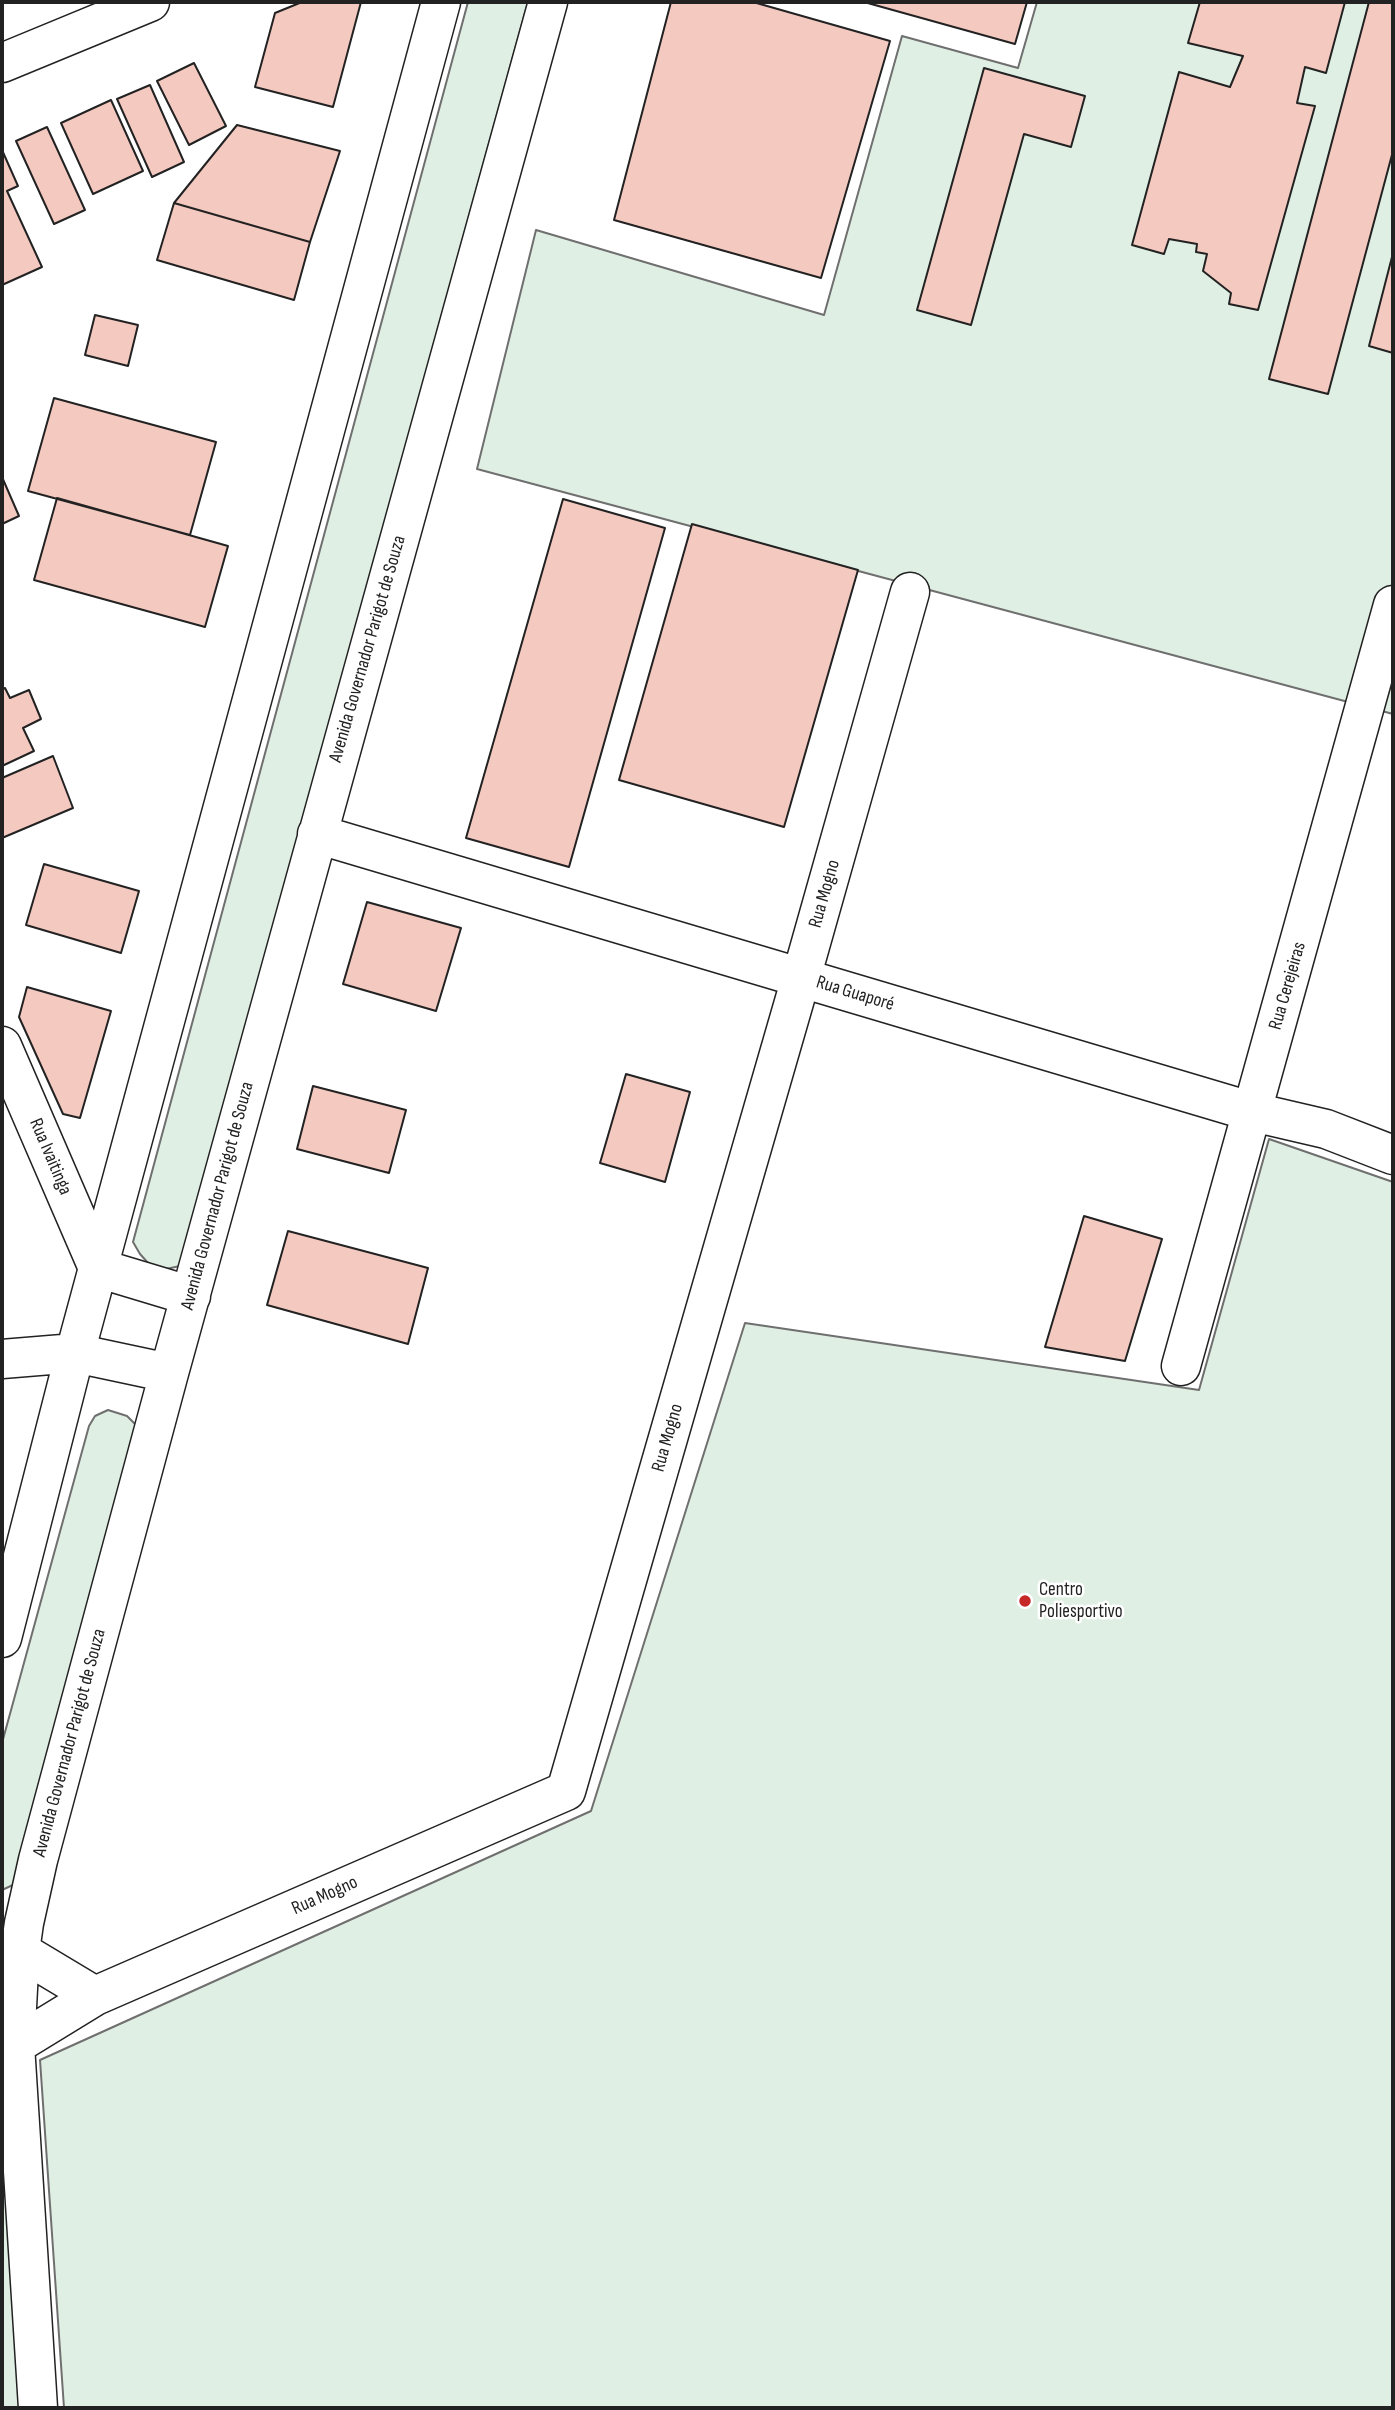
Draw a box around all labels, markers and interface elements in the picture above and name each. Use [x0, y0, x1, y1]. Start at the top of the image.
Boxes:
street label: Avenida Governador Parigot de Souza [325, 533, 411, 765]
street label: Rua Mogno [804, 857, 846, 931]
street label: Rua Cerejeiras [1265, 939, 1311, 1033]
street label: Rua Guaporé [813, 971, 897, 1017]
street label: Avenida Governador Parigot de Souza [177, 1080, 259, 1312]
street label: Rua Ivaitinga [24, 1115, 76, 1199]
street label: Rua Mogno [647, 1401, 689, 1475]
place label: Centro Poliesportivo [1039, 1579, 1123, 1623]
marker: Centro Poliesportivo [1017, 1593, 1033, 1609]
street label: Avenida Governador Parigot de Souza [29, 1627, 111, 1859]
street label: Rua Mogno [288, 1871, 362, 1921]

